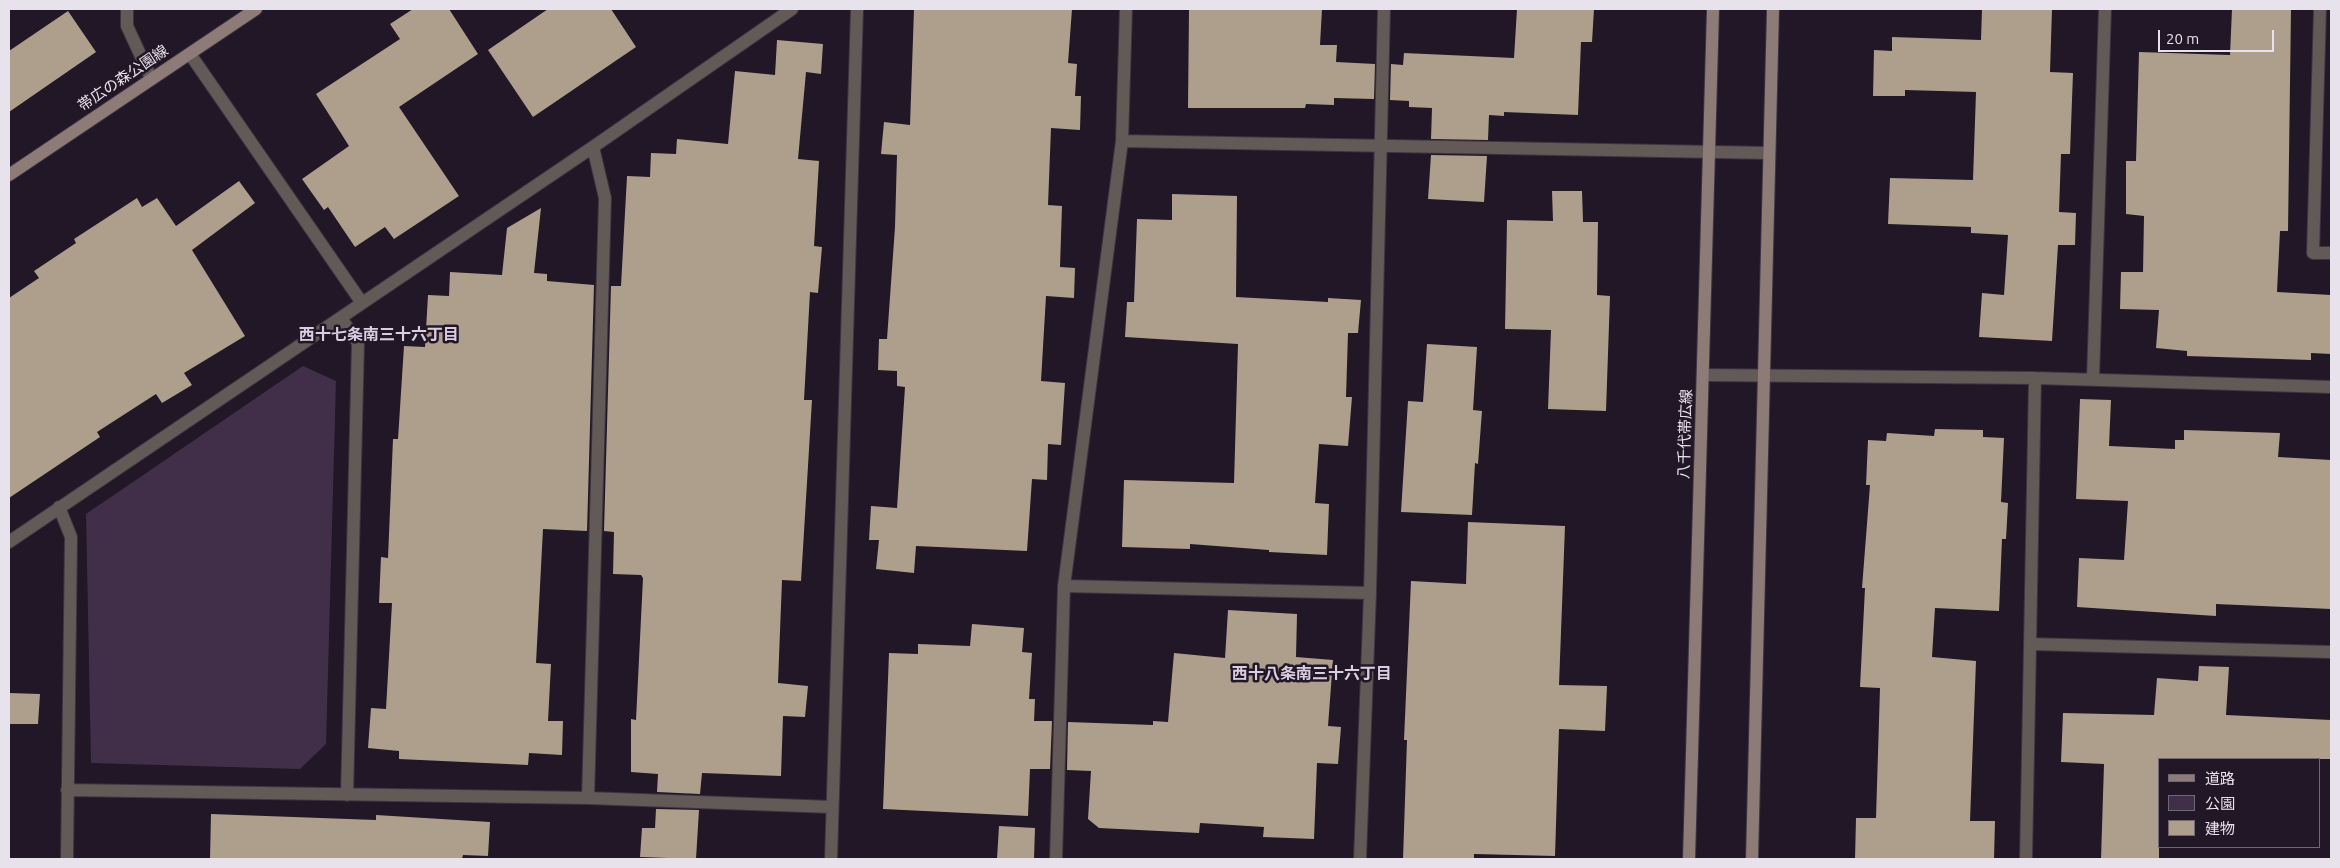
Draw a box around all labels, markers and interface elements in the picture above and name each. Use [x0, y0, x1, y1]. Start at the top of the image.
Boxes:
scale bar [2160, 20, 2276, 52]
text: 20 m [2166, 30, 2199, 47]
street label: 帯広の森公園線 [74, 41, 172, 115]
district label: 西十七条南三十六丁目 [299, 325, 459, 345]
street label: 八千代帯広線 [1674, 389, 1696, 479]
district label: 西十八条南三十六丁目 [1232, 664, 1392, 684]
legend [2158, 758, 2320, 848]
text: 道路 [2205, 770, 2235, 787]
text: 公園 [2205, 795, 2235, 812]
text: 建物 [2205, 820, 2235, 837]

